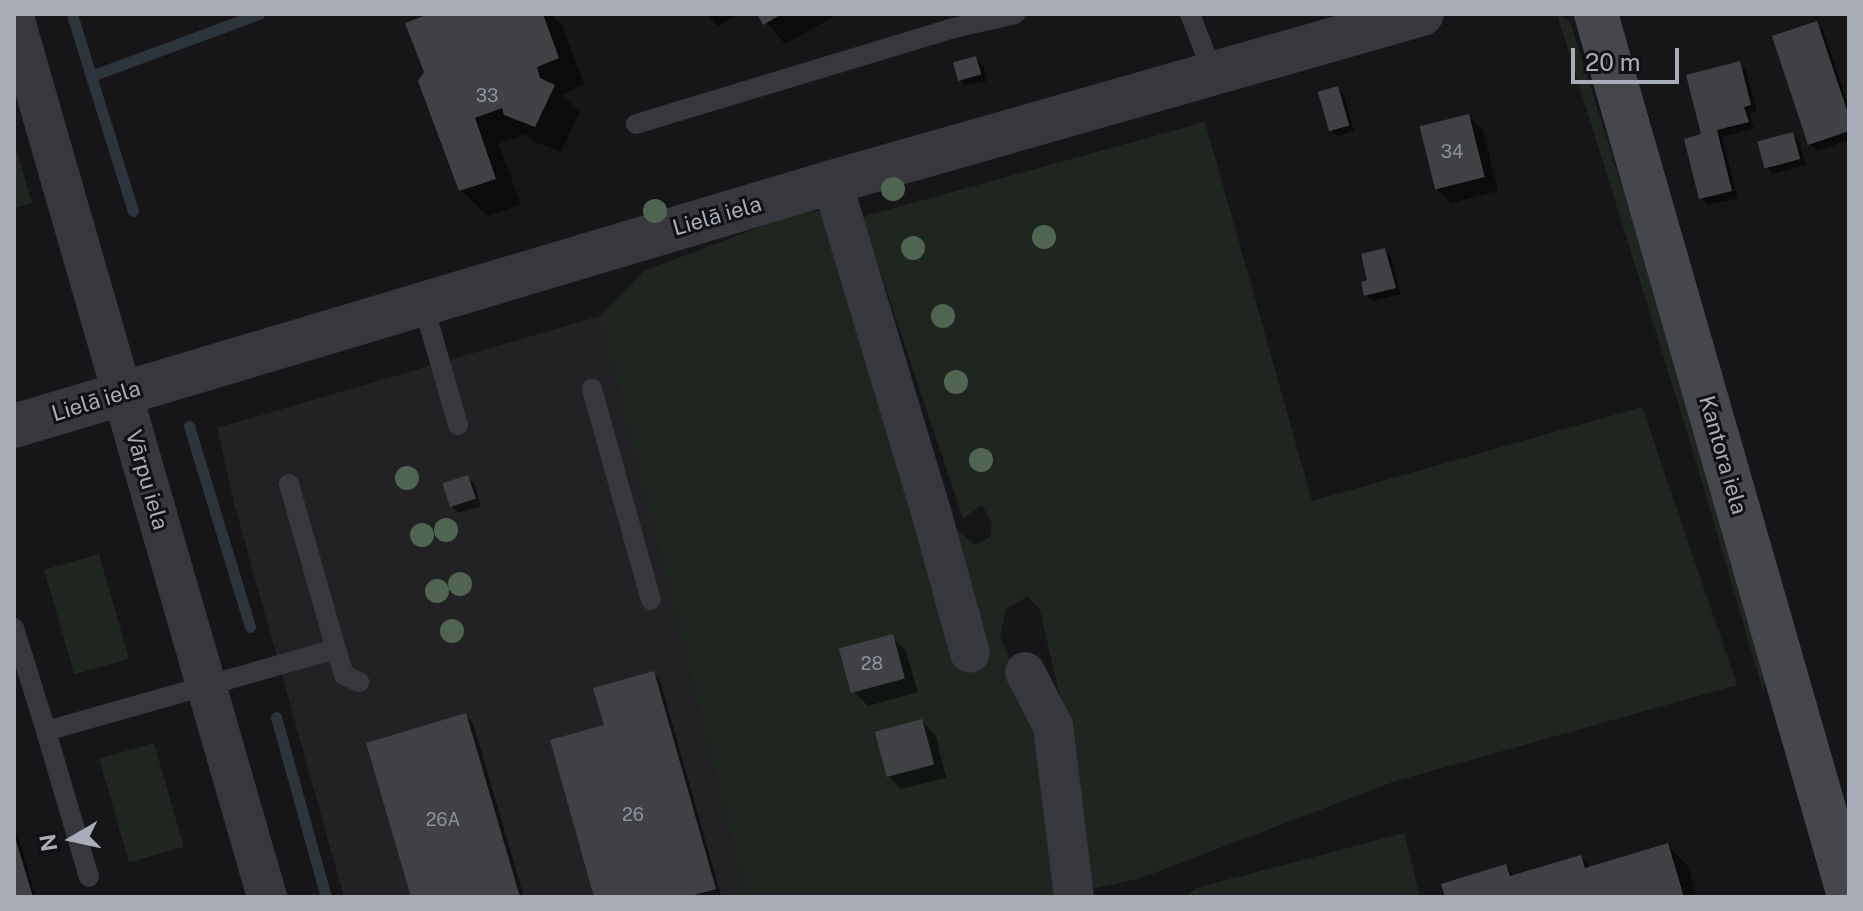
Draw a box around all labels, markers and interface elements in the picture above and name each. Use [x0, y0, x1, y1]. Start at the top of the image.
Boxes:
scale bar [1575, 32, 1683, 82]
text: 20 m [1585, 48, 1641, 76]
house number: 33 [476, 85, 498, 107]
house number: 34 [1441, 141, 1463, 163]
street label: Lielā iela [669, 191, 765, 241]
street label: Lielā iela [48, 375, 144, 427]
street label: Kantora iela [1693, 393, 1753, 517]
street label: Vārpu iela [120, 427, 174, 533]
house number: 28 [861, 653, 883, 675]
north arrow [32, 799, 112, 879]
house number: 26 [622, 804, 644, 826]
house number: 26A [426, 809, 460, 831]
text: N [34, 832, 62, 853]

